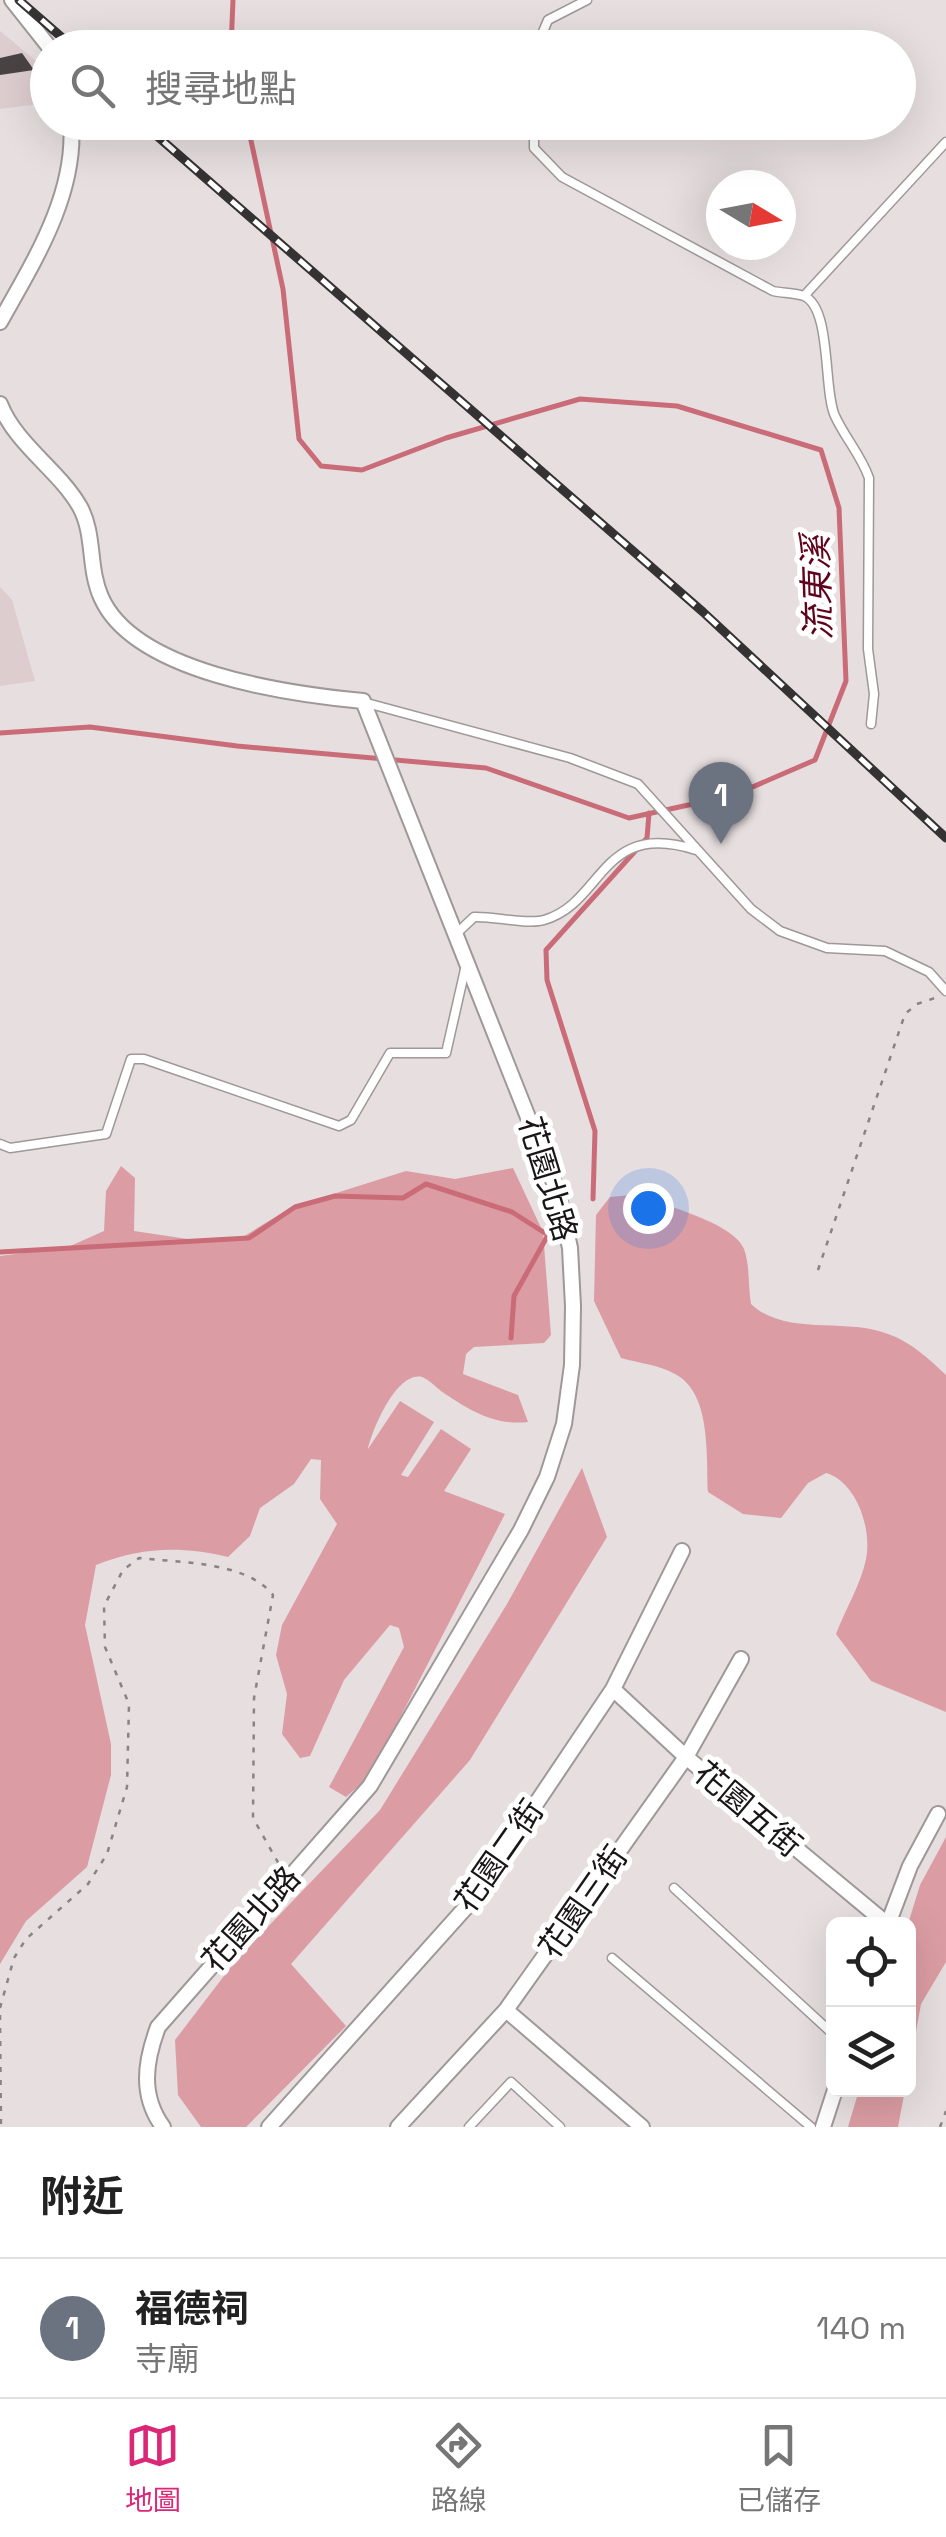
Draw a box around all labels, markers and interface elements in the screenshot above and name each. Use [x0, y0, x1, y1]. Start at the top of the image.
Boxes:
search box [30, 30, 916, 140]
icon: search [65, 58, 120, 113]
text: 搜尋地點 [145, 65, 297, 113]
north arrow [706, 170, 796, 260]
water label: 流東溪 [793, 530, 841, 641]
pin: 1 [688, 762, 754, 844]
street label: 花園北路 [510, 1112, 586, 1246]
your location [623, 1183, 674, 1234]
street label: 花園五街 [686, 1753, 810, 1865]
street label: 花園二街 [446, 1792, 552, 1920]
street label: 花園三街 [530, 1838, 636, 1966]
street label: 花園北路 [193, 1858, 309, 1980]
map controls [826, 1917, 916, 2097]
button: locate [826, 1917, 916, 2007]
button: layers [826, 2007, 916, 2097]
text: 附近 [40, 2170, 124, 2223]
text: 福德祠 [135, 2285, 249, 2333]
text: 1 [65, 2308, 80, 2348]
text: 140 m [816, 2308, 906, 2348]
text: 寺廟 [135, 2339, 199, 2379]
tab: 地圖 [125, 2418, 181, 2518]
tab: 路線 [431, 2418, 487, 2518]
tab: 已儲存 [737, 2418, 821, 2518]

